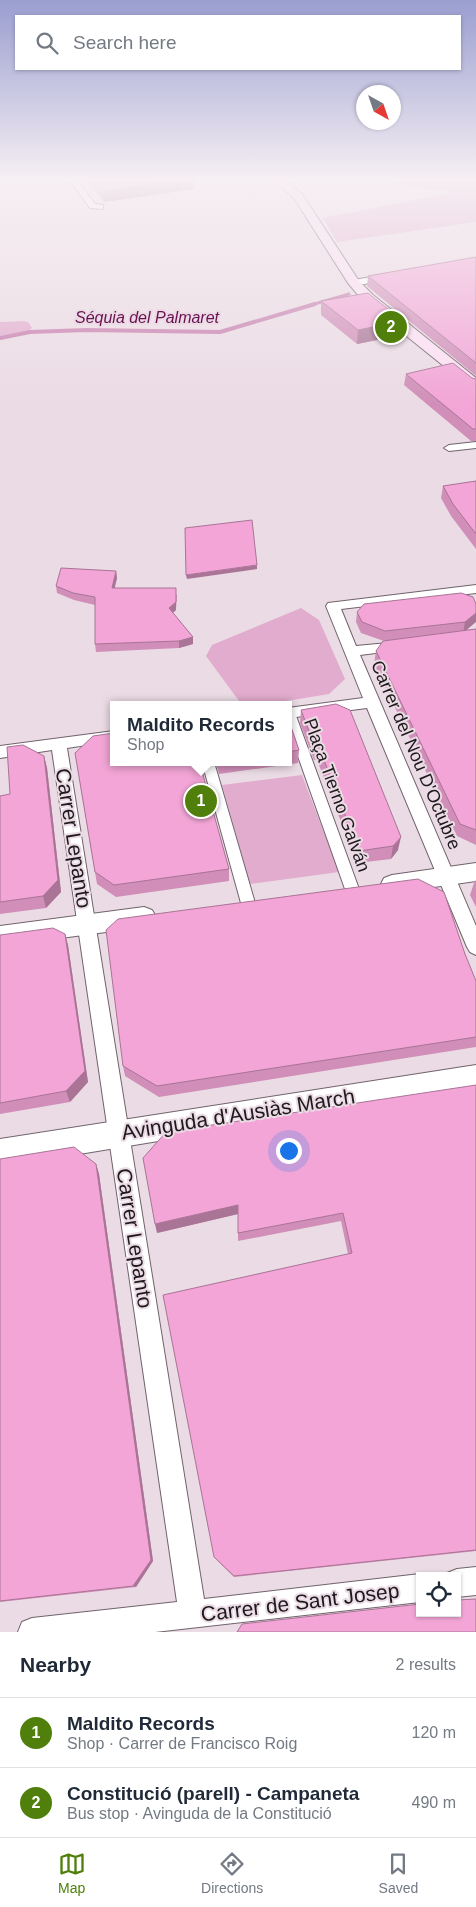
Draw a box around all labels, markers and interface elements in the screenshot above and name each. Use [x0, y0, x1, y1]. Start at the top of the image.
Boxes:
search box [15, 15, 461, 70]
icon: search [33, 29, 61, 57]
text: Search here [73, 32, 177, 53]
north arrow [356, 85, 401, 130]
pin: 2 [375, 308, 407, 346]
water label: Séquia del Palmaret [75, 309, 220, 326]
street label: Carrer del Nou D'Octubre [367, 657, 465, 853]
popup [110, 701, 292, 766]
text: Maldito Records [127, 714, 275, 735]
street label: Plaça Tierno Galván [300, 715, 374, 875]
text: Shop [127, 736, 164, 753]
street label: Carrer Lepanto [52, 766, 96, 910]
pin: 1 [185, 782, 217, 820]
street label: Avinguda d'Ausiàs March [120, 1084, 356, 1144]
your location [276, 1138, 302, 1164]
street label: Carrer Lepanto [113, 1166, 157, 1310]
map controls [416, 1572, 461, 1617]
button: locate [416, 1572, 461, 1617]
street label: Carrer de Sant Josep [200, 1578, 400, 1626]
text: Nearby [20, 1653, 91, 1676]
text: 2 results [396, 1656, 456, 1673]
text: Maldito Records [67, 1713, 215, 1734]
text: 1 [32, 1724, 40, 1741]
text: 120 m [412, 1724, 456, 1741]
text: Shop · Carrer de Francisco Roig [67, 1735, 297, 1752]
text: Constitució (parell) - Campaneta [67, 1783, 359, 1804]
text: 2 [32, 1794, 40, 1811]
text: 490 m [412, 1794, 456, 1811]
text: Bus stop · Avinguda de la Constitució [67, 1805, 332, 1822]
tab: Map [58, 1850, 86, 1896]
tab: Directions [201, 1850, 263, 1896]
tab: Saved [379, 1850, 418, 1896]

